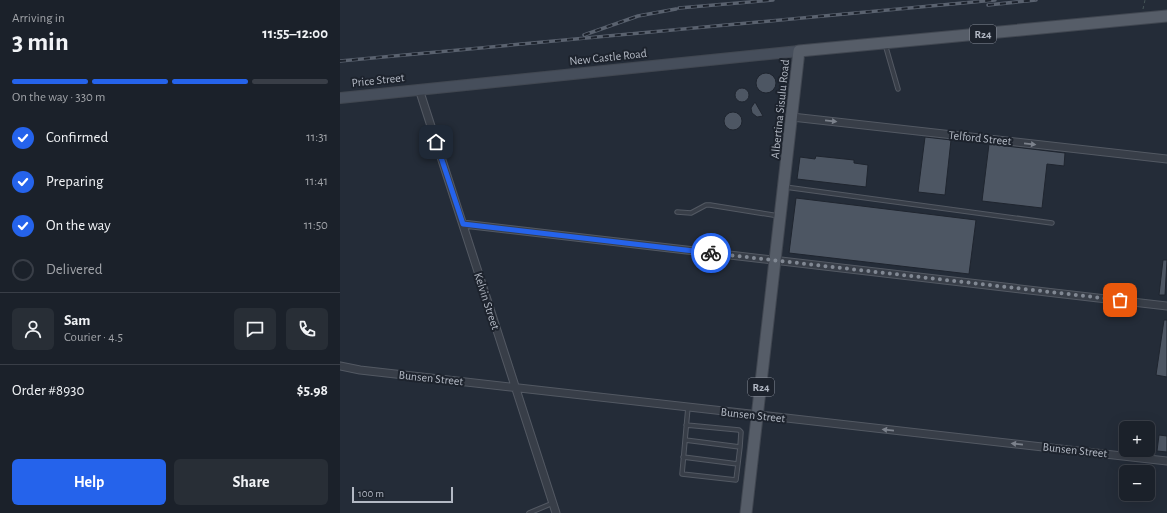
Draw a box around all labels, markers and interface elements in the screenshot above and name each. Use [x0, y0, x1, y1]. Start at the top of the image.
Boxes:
text: Arriving in [12, 12, 65, 25]
road number: R24 [970, 25, 996, 43]
text: 11:55–12:00 [262, 26, 328, 41]
text: 3 min [12, 29, 69, 55]
street label: New Castle Road [569, 47, 647, 67]
street label: Albertina Sisulu Road [769, 59, 791, 159]
street label: Price Street [351, 71, 405, 89]
text: On the way · 330 m [12, 91, 105, 104]
one-way arrow [825, 118, 837, 124]
pin [419, 125, 453, 159]
icon: check [12, 127, 34, 149]
street label: Telford Street [948, 129, 1012, 147]
text: Confirmed [46, 130, 108, 145]
text: 11:31 [306, 131, 328, 144]
icon: home [425, 131, 447, 153]
one-way arrow [1023, 141, 1036, 147]
icon: check [12, 171, 34, 193]
text: Preparing [46, 174, 103, 189]
text: 11:41 [305, 175, 328, 188]
icon: check [12, 215, 34, 237]
text: On the way [46, 218, 111, 233]
text: 11:50 [304, 219, 328, 232]
courier [691, 233, 731, 273]
icon: bike [700, 242, 722, 264]
text: Delivered [46, 262, 103, 277]
street label: Kelvin Street [472, 271, 502, 331]
pin [1103, 283, 1137, 317]
icon: bag [1109, 289, 1131, 311]
button: person [12, 308, 54, 350]
button: chat [234, 308, 276, 350]
button: phone [286, 308, 328, 350]
text: Sam [64, 313, 90, 328]
text: Courier · 4.5 [64, 331, 123, 344]
street label: Bunsen Street [398, 369, 464, 387]
road number: R24 [748, 378, 774, 396]
text: Order #8930 [12, 383, 84, 398]
text: $5.98 [297, 383, 328, 398]
street label: Bunsen Street [720, 406, 786, 424]
map controls [1119, 421, 1155, 501]
button: + [1119, 421, 1155, 457]
one-way arrow [882, 427, 894, 433]
one-way arrow [1011, 441, 1023, 447]
street label: Bunsen Street [1042, 441, 1108, 459]
button: Help [12, 459, 166, 505]
button: Share [174, 459, 328, 505]
button: − [1119, 465, 1155, 501]
scale bar [352, 485, 453, 504]
text: 100 m [358, 488, 384, 499]

